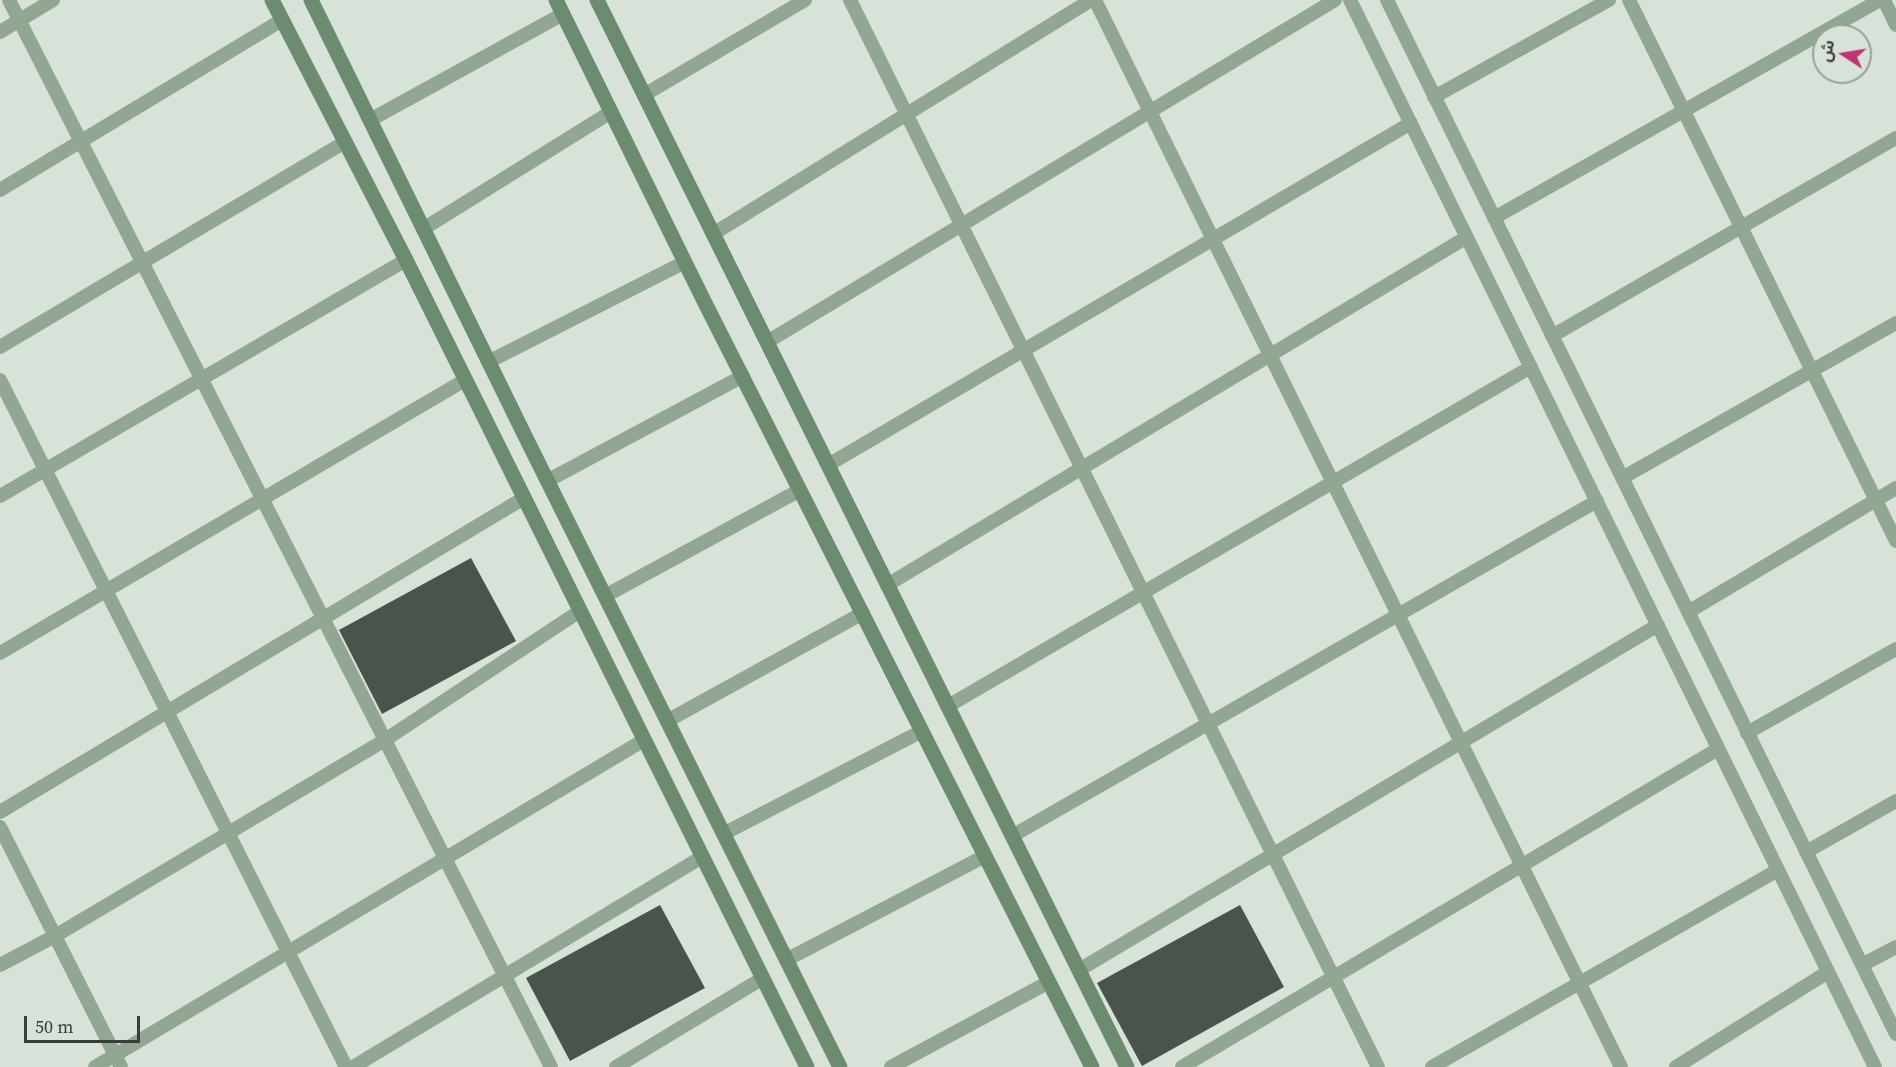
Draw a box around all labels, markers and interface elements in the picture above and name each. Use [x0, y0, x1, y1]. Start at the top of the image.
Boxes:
north arrow [1812, 24, 1872, 84]
text: ش [1813, 38, 1839, 64]
scale bar [27, 1004, 142, 1042]
text: 50 m [35, 1014, 73, 1039]

